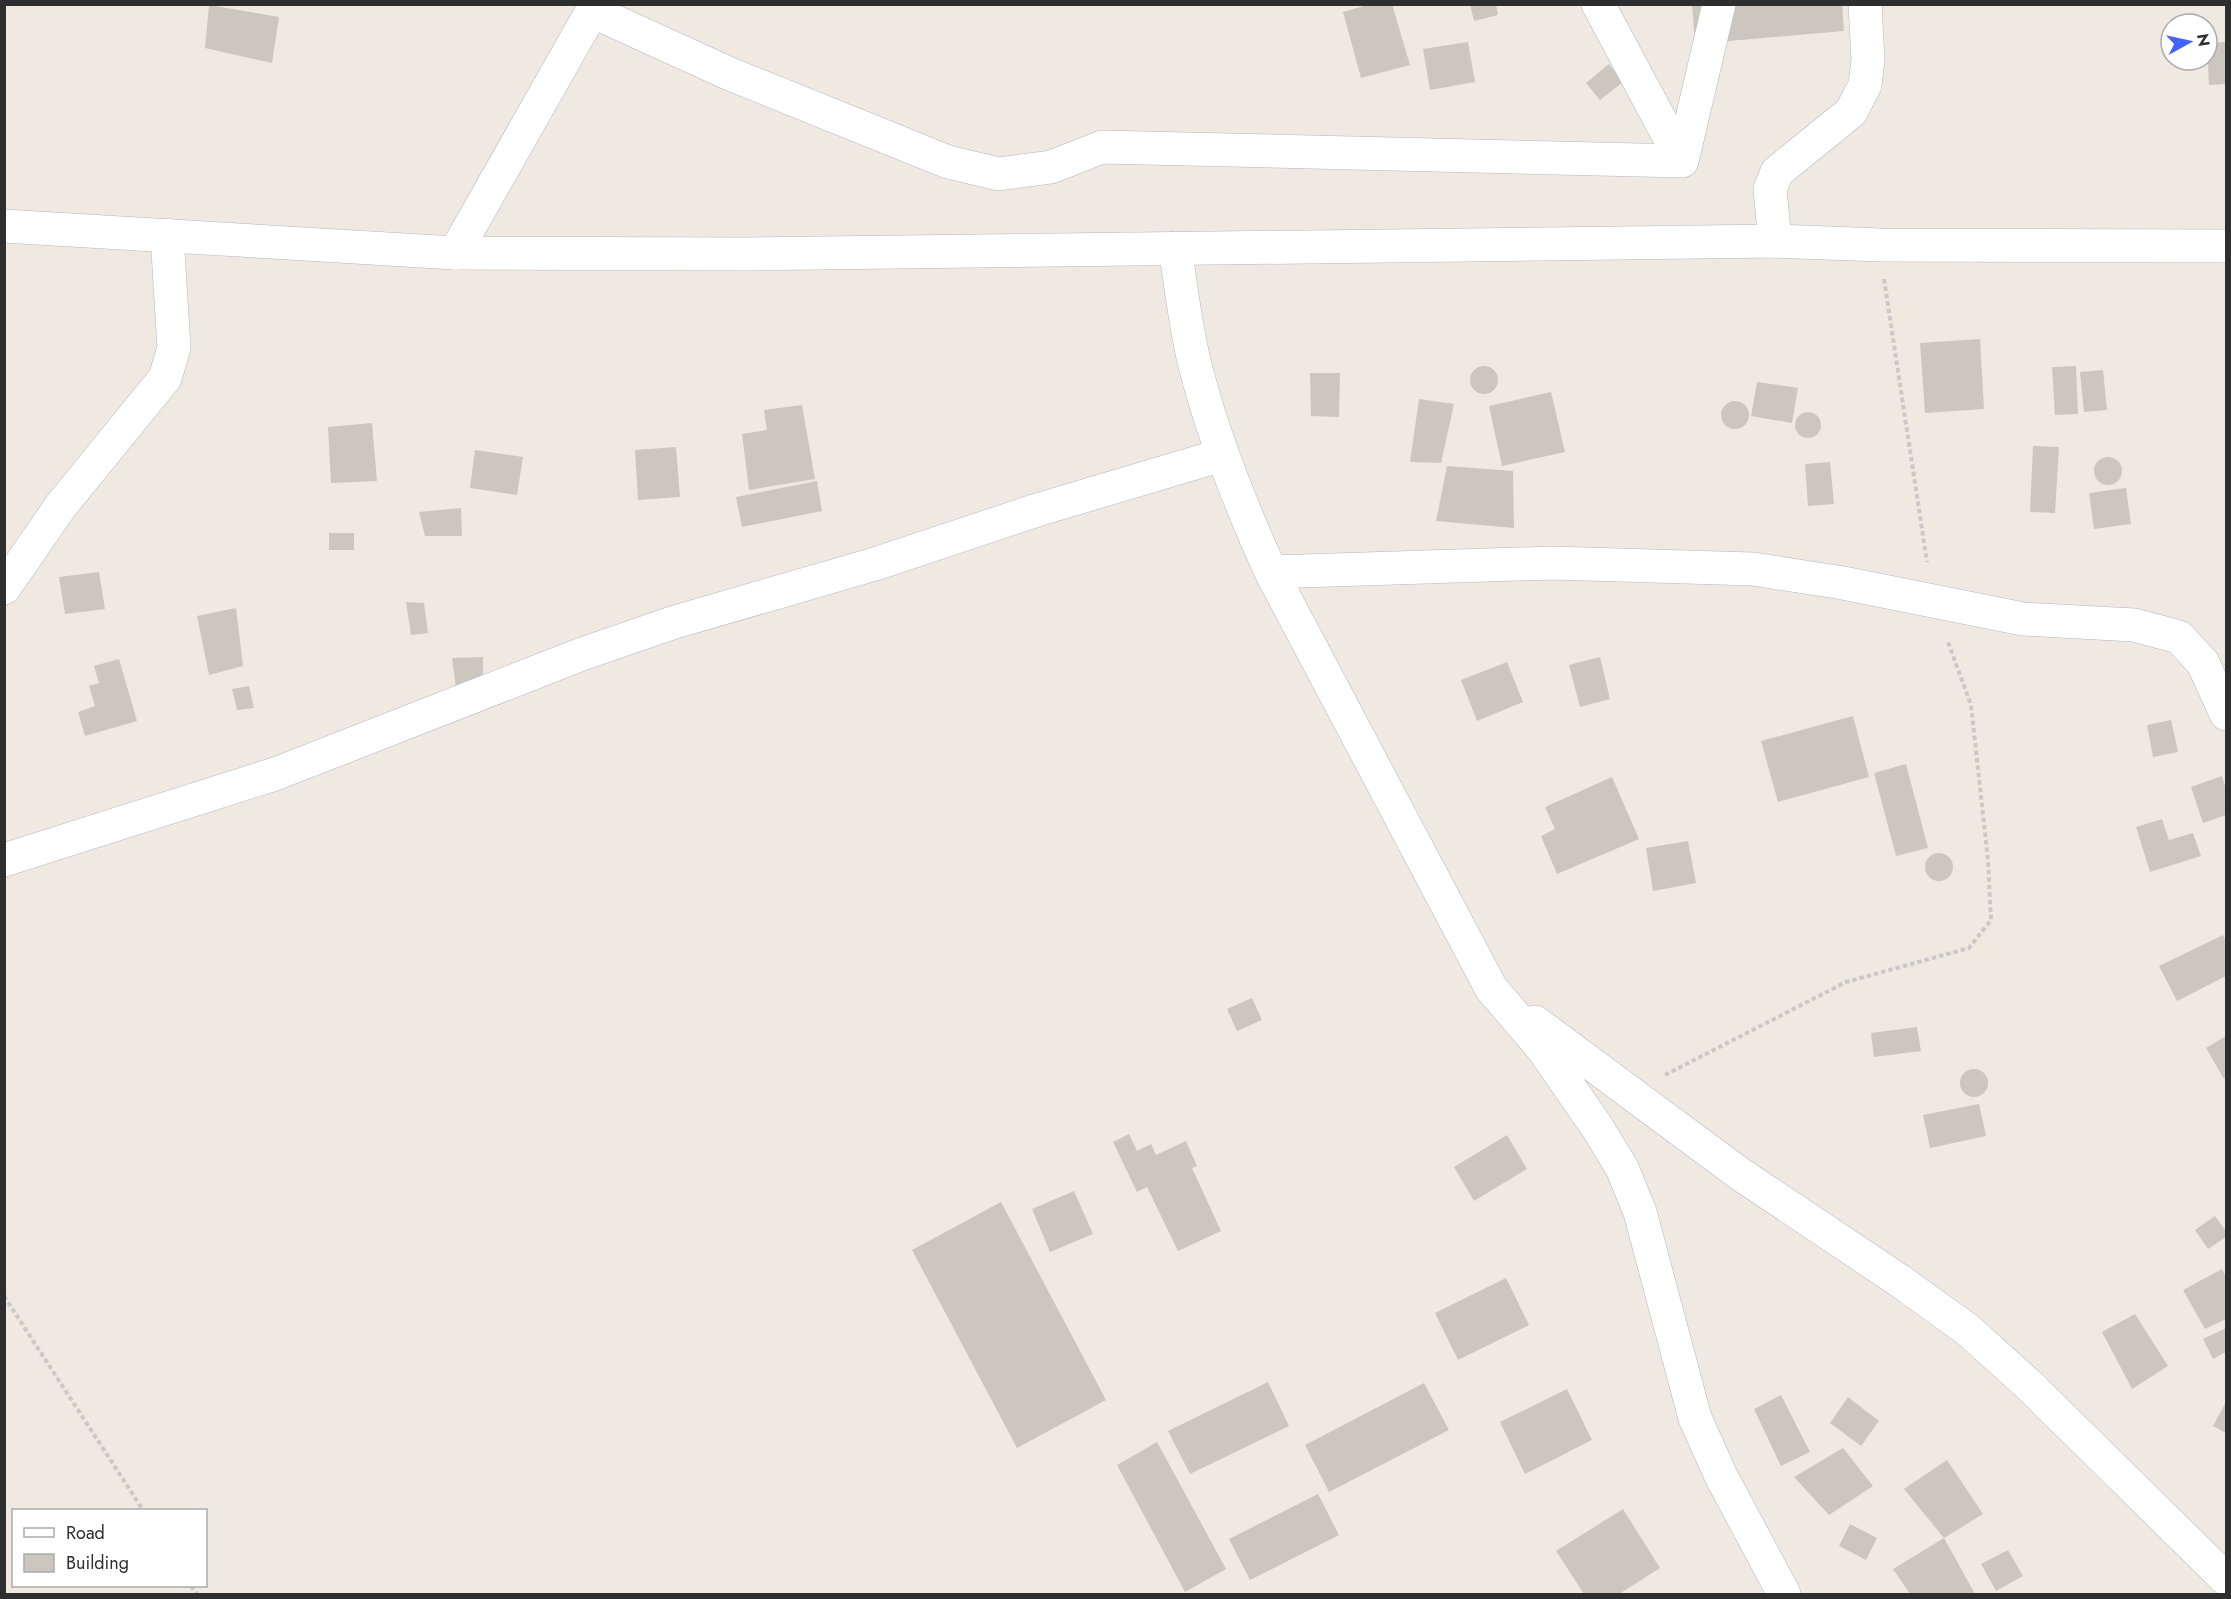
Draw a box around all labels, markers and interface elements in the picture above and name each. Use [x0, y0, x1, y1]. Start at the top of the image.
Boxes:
north arrow [2159, 12, 2219, 72]
text: N [2191, 32, 2216, 48]
legend [12, 1509, 207, 1587]
text: Road [66, 1520, 105, 1546]
text: Building [66, 1550, 129, 1576]

